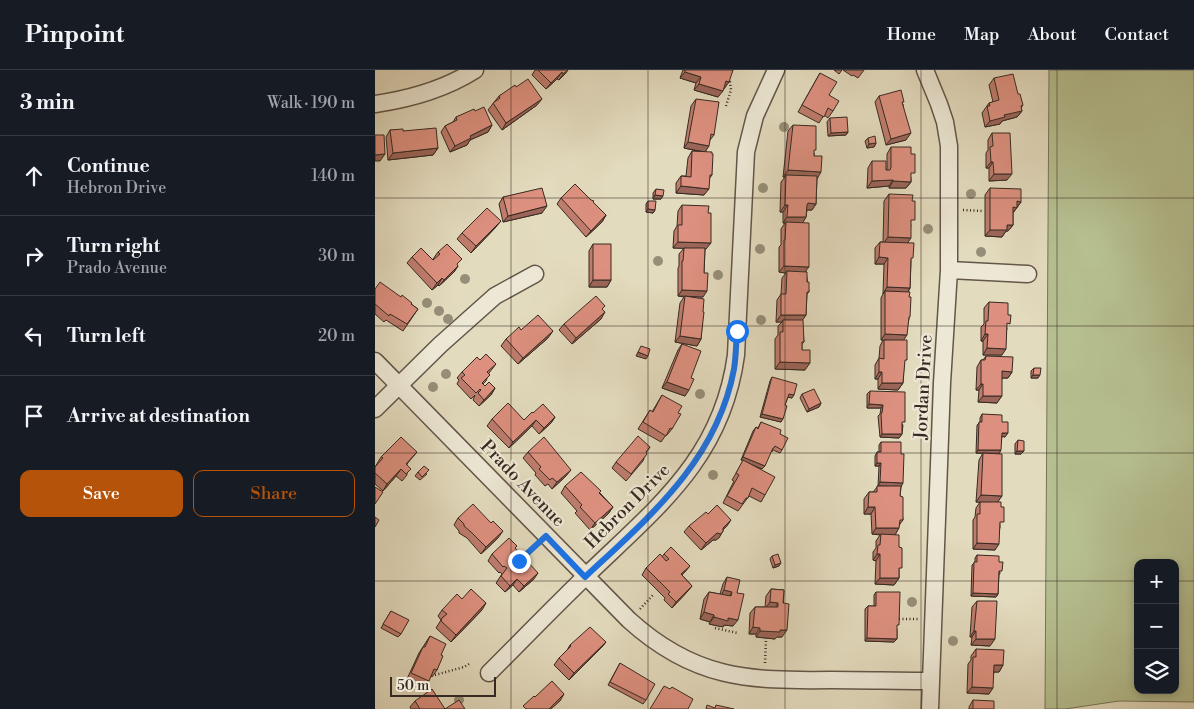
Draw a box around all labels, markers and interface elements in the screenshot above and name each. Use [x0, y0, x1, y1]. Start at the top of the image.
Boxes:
text: Pinpoint [25, 20, 124, 50]
text: Home [887, 23, 936, 46]
text: Map [964, 23, 1000, 46]
text: About [1028, 23, 1077, 46]
text: Contact [1105, 23, 1169, 46]
text: 3 min [20, 90, 75, 116]
text: Walk · 190 m [267, 93, 355, 113]
text: Continue [67, 154, 150, 178]
icon: ahead [20, 162, 48, 190]
text: 140 m [311, 166, 355, 186]
text: Hebron Drive [67, 178, 166, 198]
text: Turn right [67, 234, 160, 258]
icon: right [20, 242, 48, 270]
text: 30 m [318, 246, 355, 266]
text: Prado Avenue [67, 258, 167, 278]
route start [726, 320, 749, 343]
icon: left [20, 322, 48, 350]
text: Turn left [67, 324, 146, 348]
text: 20 m [318, 326, 355, 346]
street label: Jordan Drive [909, 334, 938, 441]
icon: arrive [20, 402, 48, 430]
text: Arrive at destination [67, 404, 250, 428]
street label: Prado Avenue [475, 435, 570, 532]
street label: Hebron Drive [580, 459, 675, 554]
button: Save [20, 470, 183, 517]
button: Share [193, 470, 355, 517]
route end [508, 550, 531, 573]
map controls [1134, 559, 1179, 694]
button: + [1134, 559, 1179, 604]
button: − [1134, 604, 1179, 649]
button: layers [1134, 649, 1179, 694]
scale bar [390, 674, 496, 697]
text: 50 m [397, 677, 429, 695]

